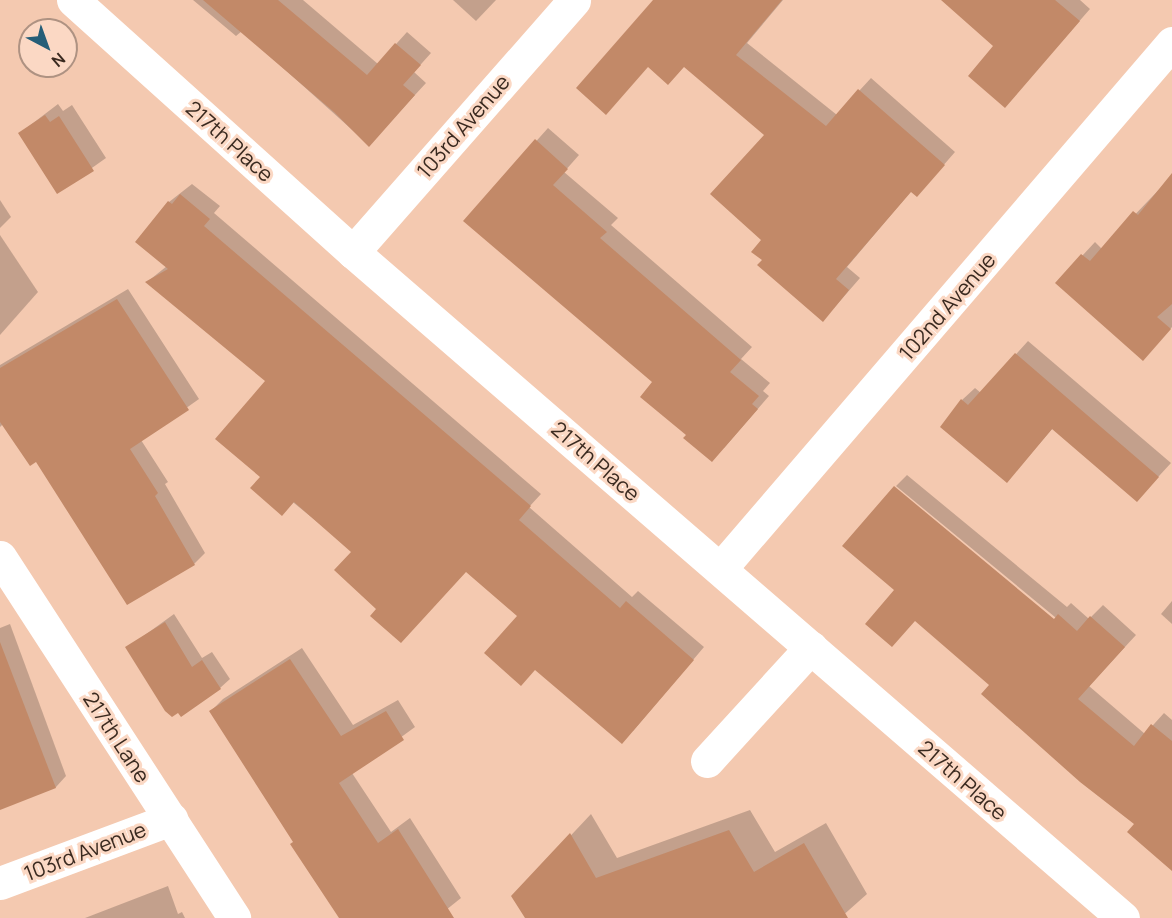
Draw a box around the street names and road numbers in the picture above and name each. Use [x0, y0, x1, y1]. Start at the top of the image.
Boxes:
street label: 103rd Avenue [411, 69, 515, 183]
street label: 217th Place [181, 95, 279, 187]
street label: 102nd Avenue [894, 247, 1000, 365]
street label: 217th Place [547, 416, 645, 506]
street label: 217th Lane [78, 687, 156, 787]
street label: 217th Place [914, 735, 1012, 825]
street label: 103rd Avenue [20, 816, 150, 886]

